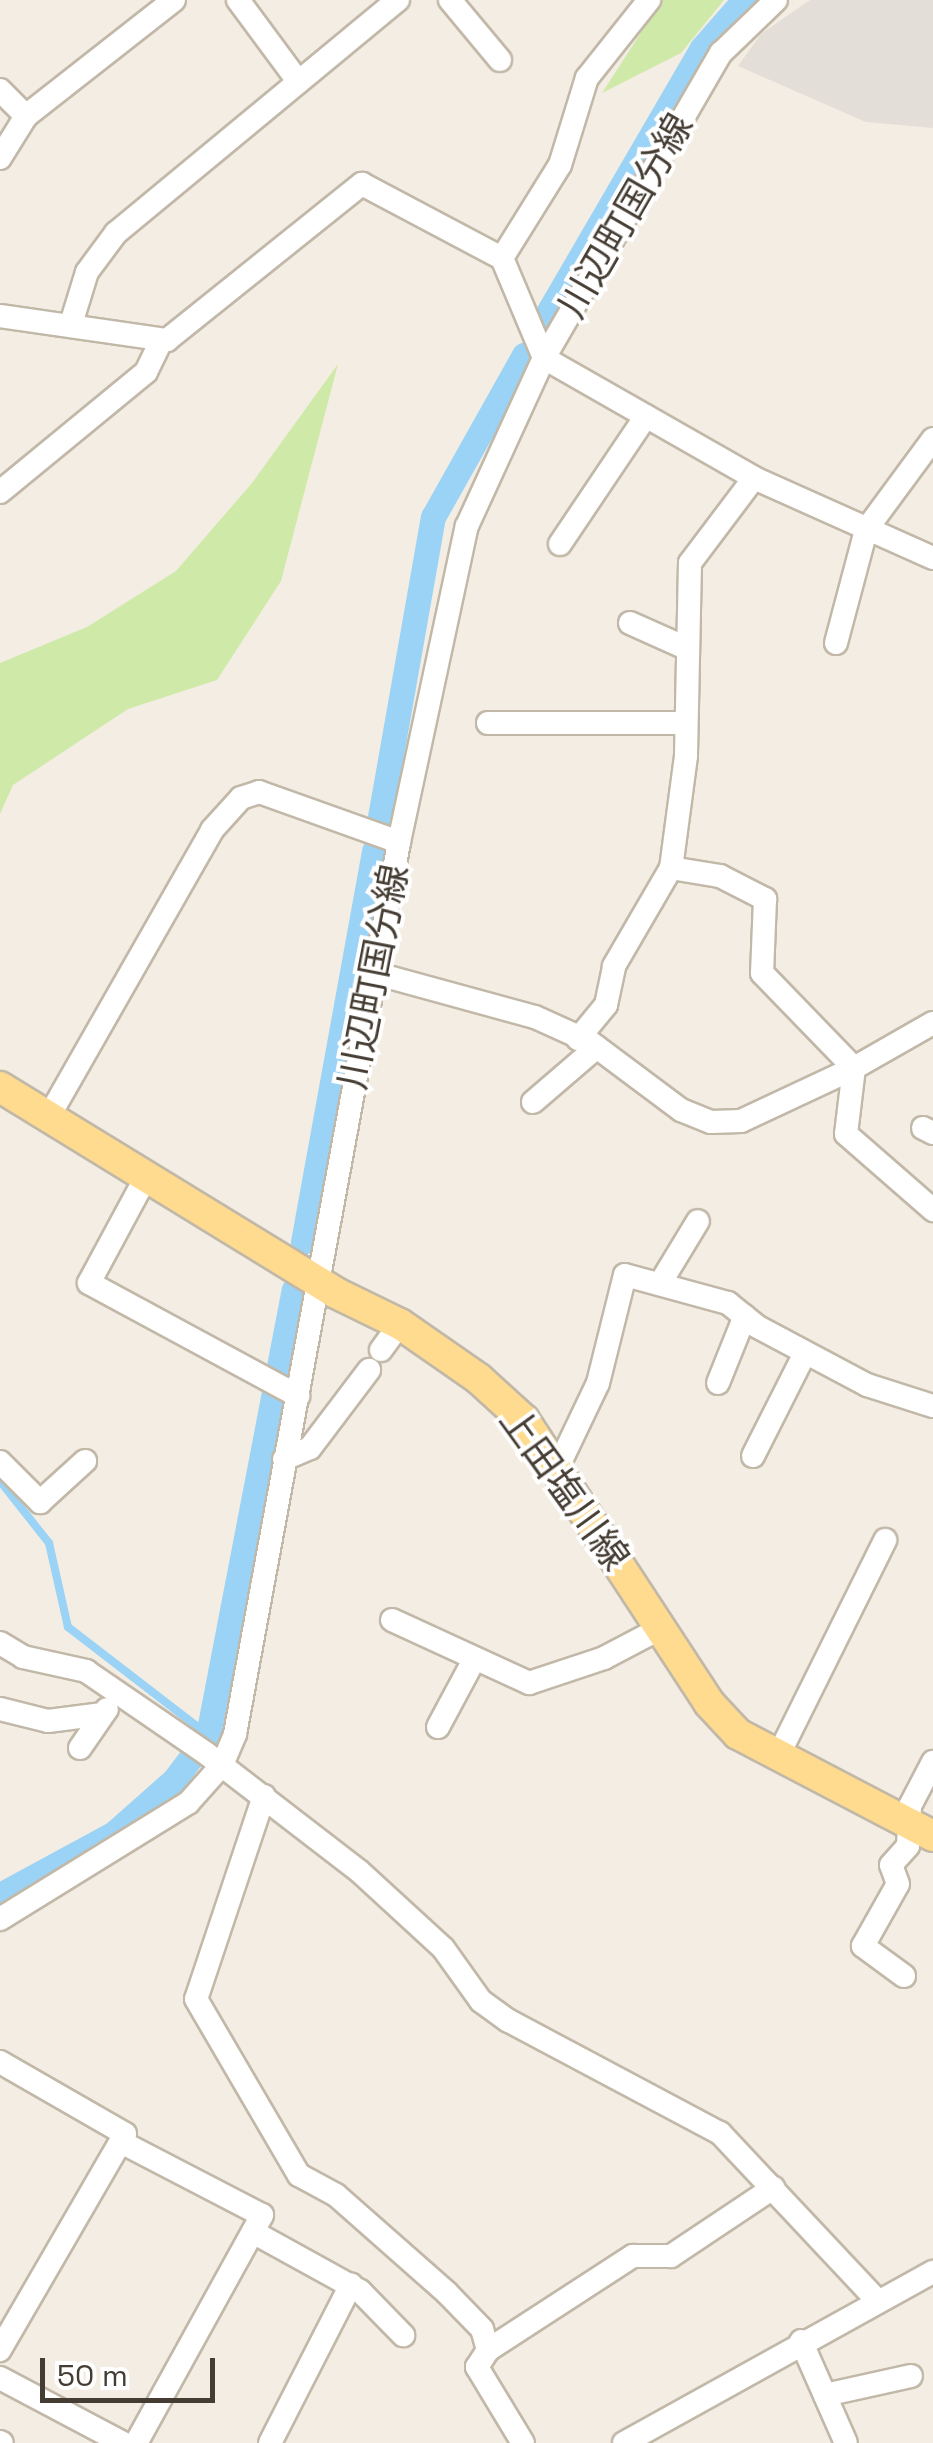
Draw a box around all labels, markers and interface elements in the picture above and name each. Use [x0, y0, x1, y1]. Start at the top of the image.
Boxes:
street label: 川辺町国分線 [549, 106, 703, 326]
street label: 川辺町国分線 [330, 861, 418, 1093]
street label: 上田塩川線 [490, 1399, 638, 1579]
scale bar [45, 2338, 220, 2400]
text: 50 m [57, 2356, 128, 2395]

